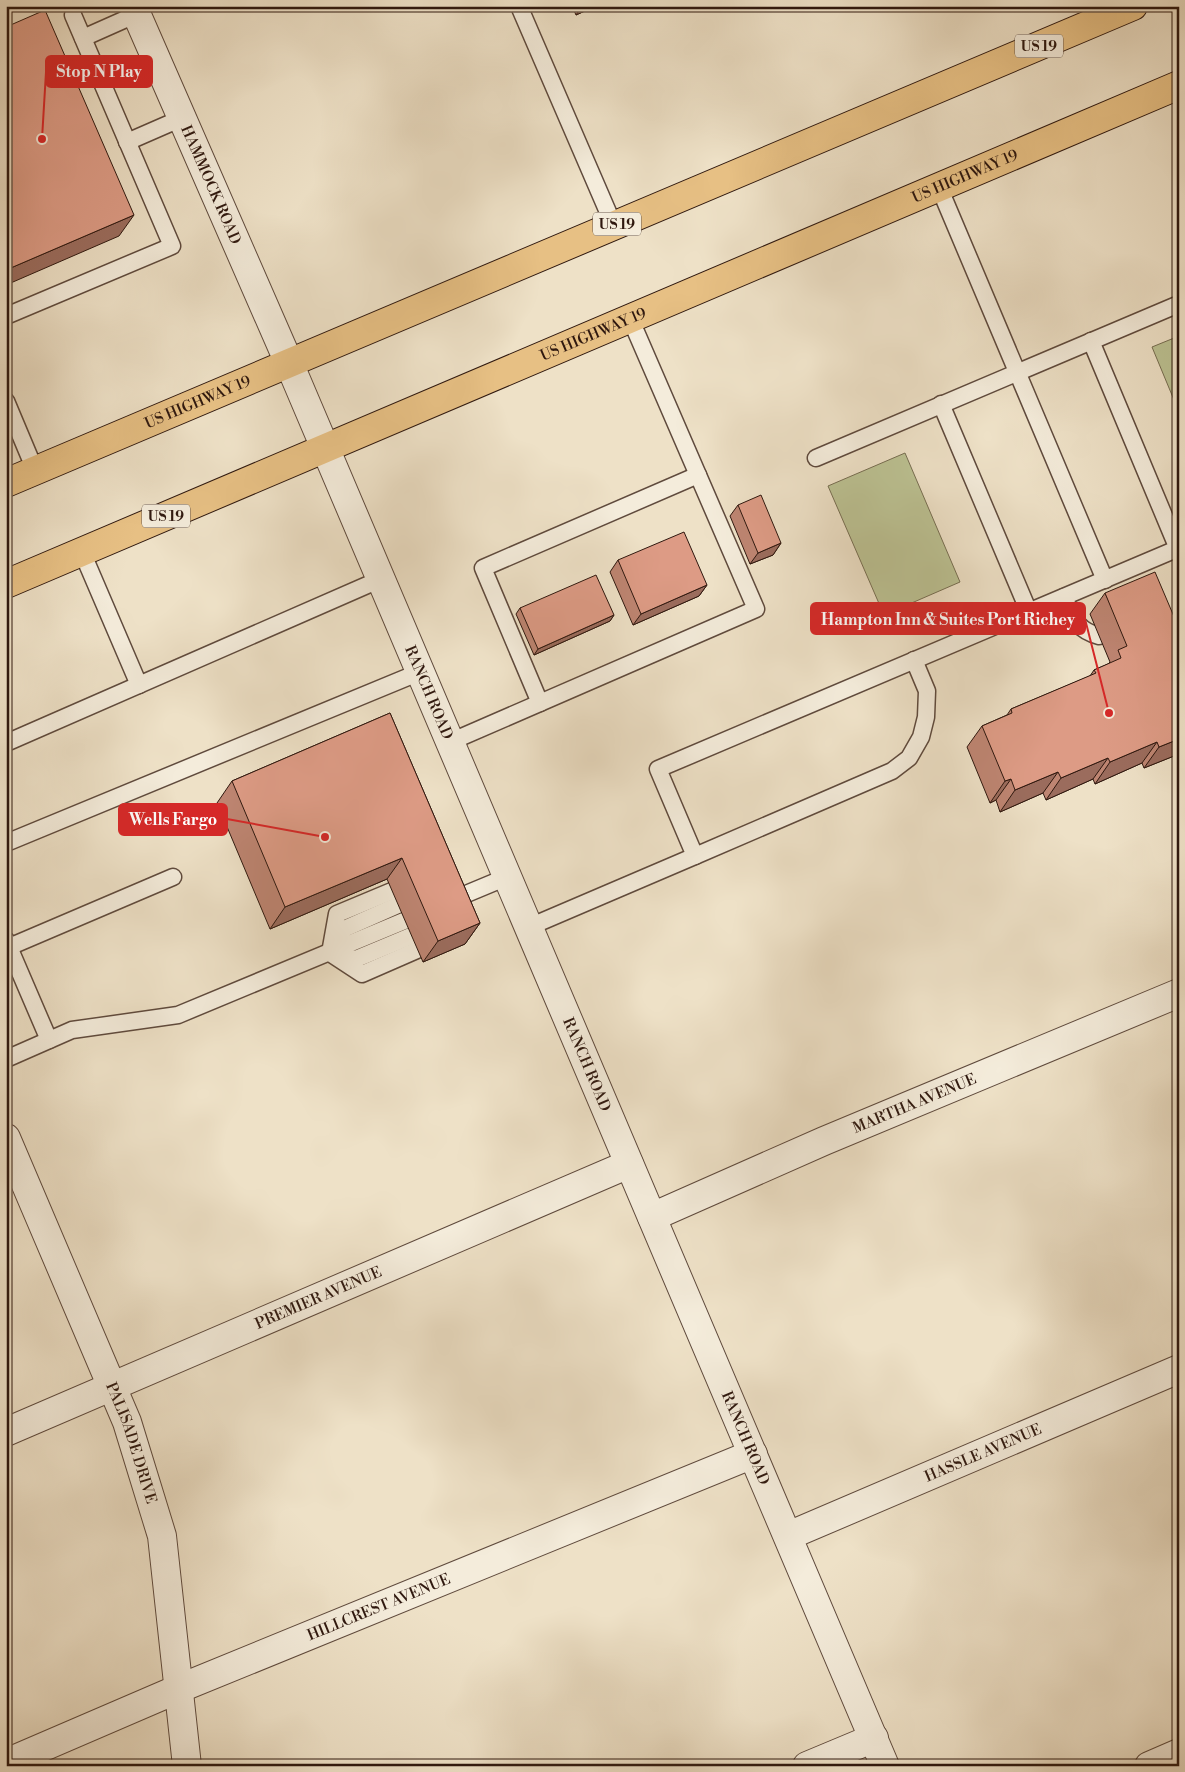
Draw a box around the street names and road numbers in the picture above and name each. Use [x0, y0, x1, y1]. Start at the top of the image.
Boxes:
road number: US 19 [1015, 34, 1063, 58]
street label: HAMMOCK ROAD [176, 122, 245, 247]
street label: US HIGHWAY 19 [909, 146, 1021, 208]
road number: US 19 [593, 212, 641, 235]
street label: US HIGHWAY 19 [537, 304, 649, 366]
street label: US HIGHWAY 19 [142, 372, 254, 433]
road number: US 19 [142, 504, 190, 528]
street label: RANCH ROAD [400, 643, 457, 742]
street label: RANCH ROAD [558, 1015, 615, 1114]
street label: MARTHA AVENUE [850, 1070, 979, 1138]
street label: PREMIER AVENUE [252, 1262, 385, 1334]
street label: PALISADE DRIVE [101, 1379, 161, 1506]
street label: RANCH ROAD [717, 1388, 774, 1488]
street label: HASSLE AVENUE [922, 1420, 1045, 1487]
street label: HILLCREST AVENUE [304, 1570, 453, 1645]

